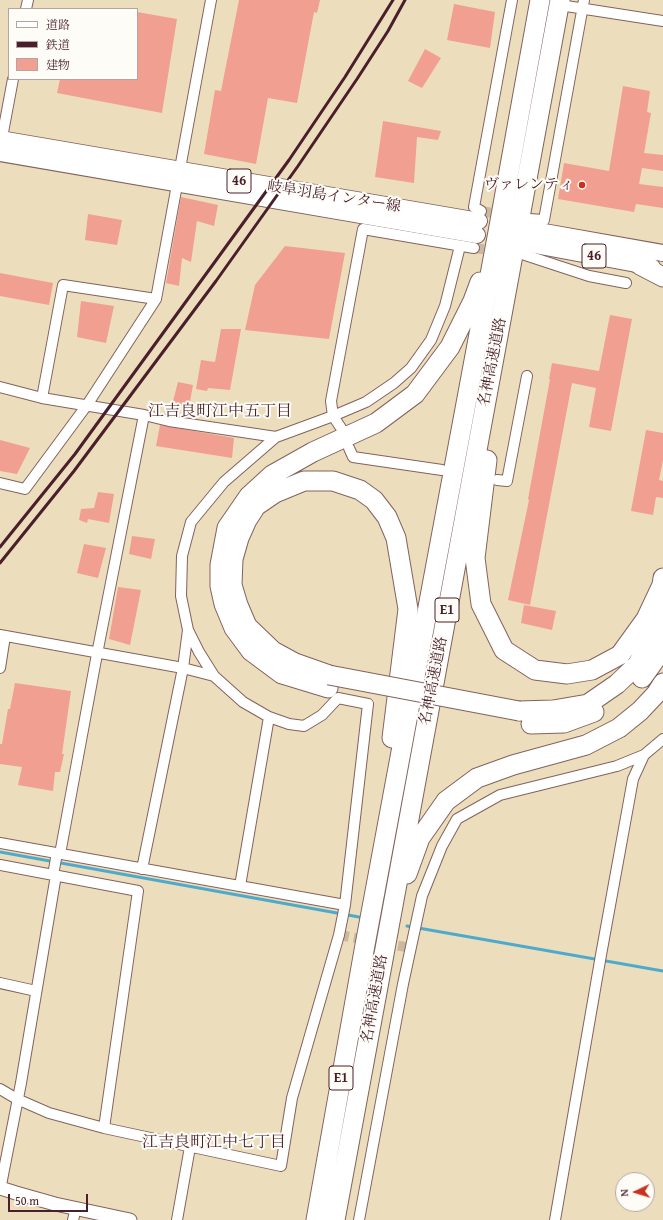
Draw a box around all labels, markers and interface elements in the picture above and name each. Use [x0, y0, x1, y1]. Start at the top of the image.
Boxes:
legend [8, 8, 138, 80]
text: 道路 [46, 16, 70, 33]
text: 鉄道 [46, 36, 70, 53]
text: 建物 [46, 56, 70, 73]
road number: 46 [227, 169, 251, 193]
place label: ヴァレンティ [484, 176, 574, 194]
street label: 岐阜羽島インター線 [266, 178, 402, 216]
marker: ヴァレンティ [577, 180, 587, 190]
road number: 46 [582, 244, 606, 268]
street label: 名神高速道路 [476, 316, 510, 408]
district label: 江吉良町江中五丁目 [148, 402, 292, 422]
road number: E1 [435, 598, 459, 622]
street label: 名神高速道路 [417, 635, 451, 727]
street label: 名神高速道路 [358, 953, 392, 1045]
road number: E1 [329, 1066, 353, 1090]
district label: 江吉良町江中七丁目 [142, 1133, 286, 1153]
north arrow [615, 1172, 655, 1212]
scale bar [10, 1186, 90, 1212]
text: N [616, 1189, 632, 1197]
text: 50 m [15, 1192, 39, 1209]

